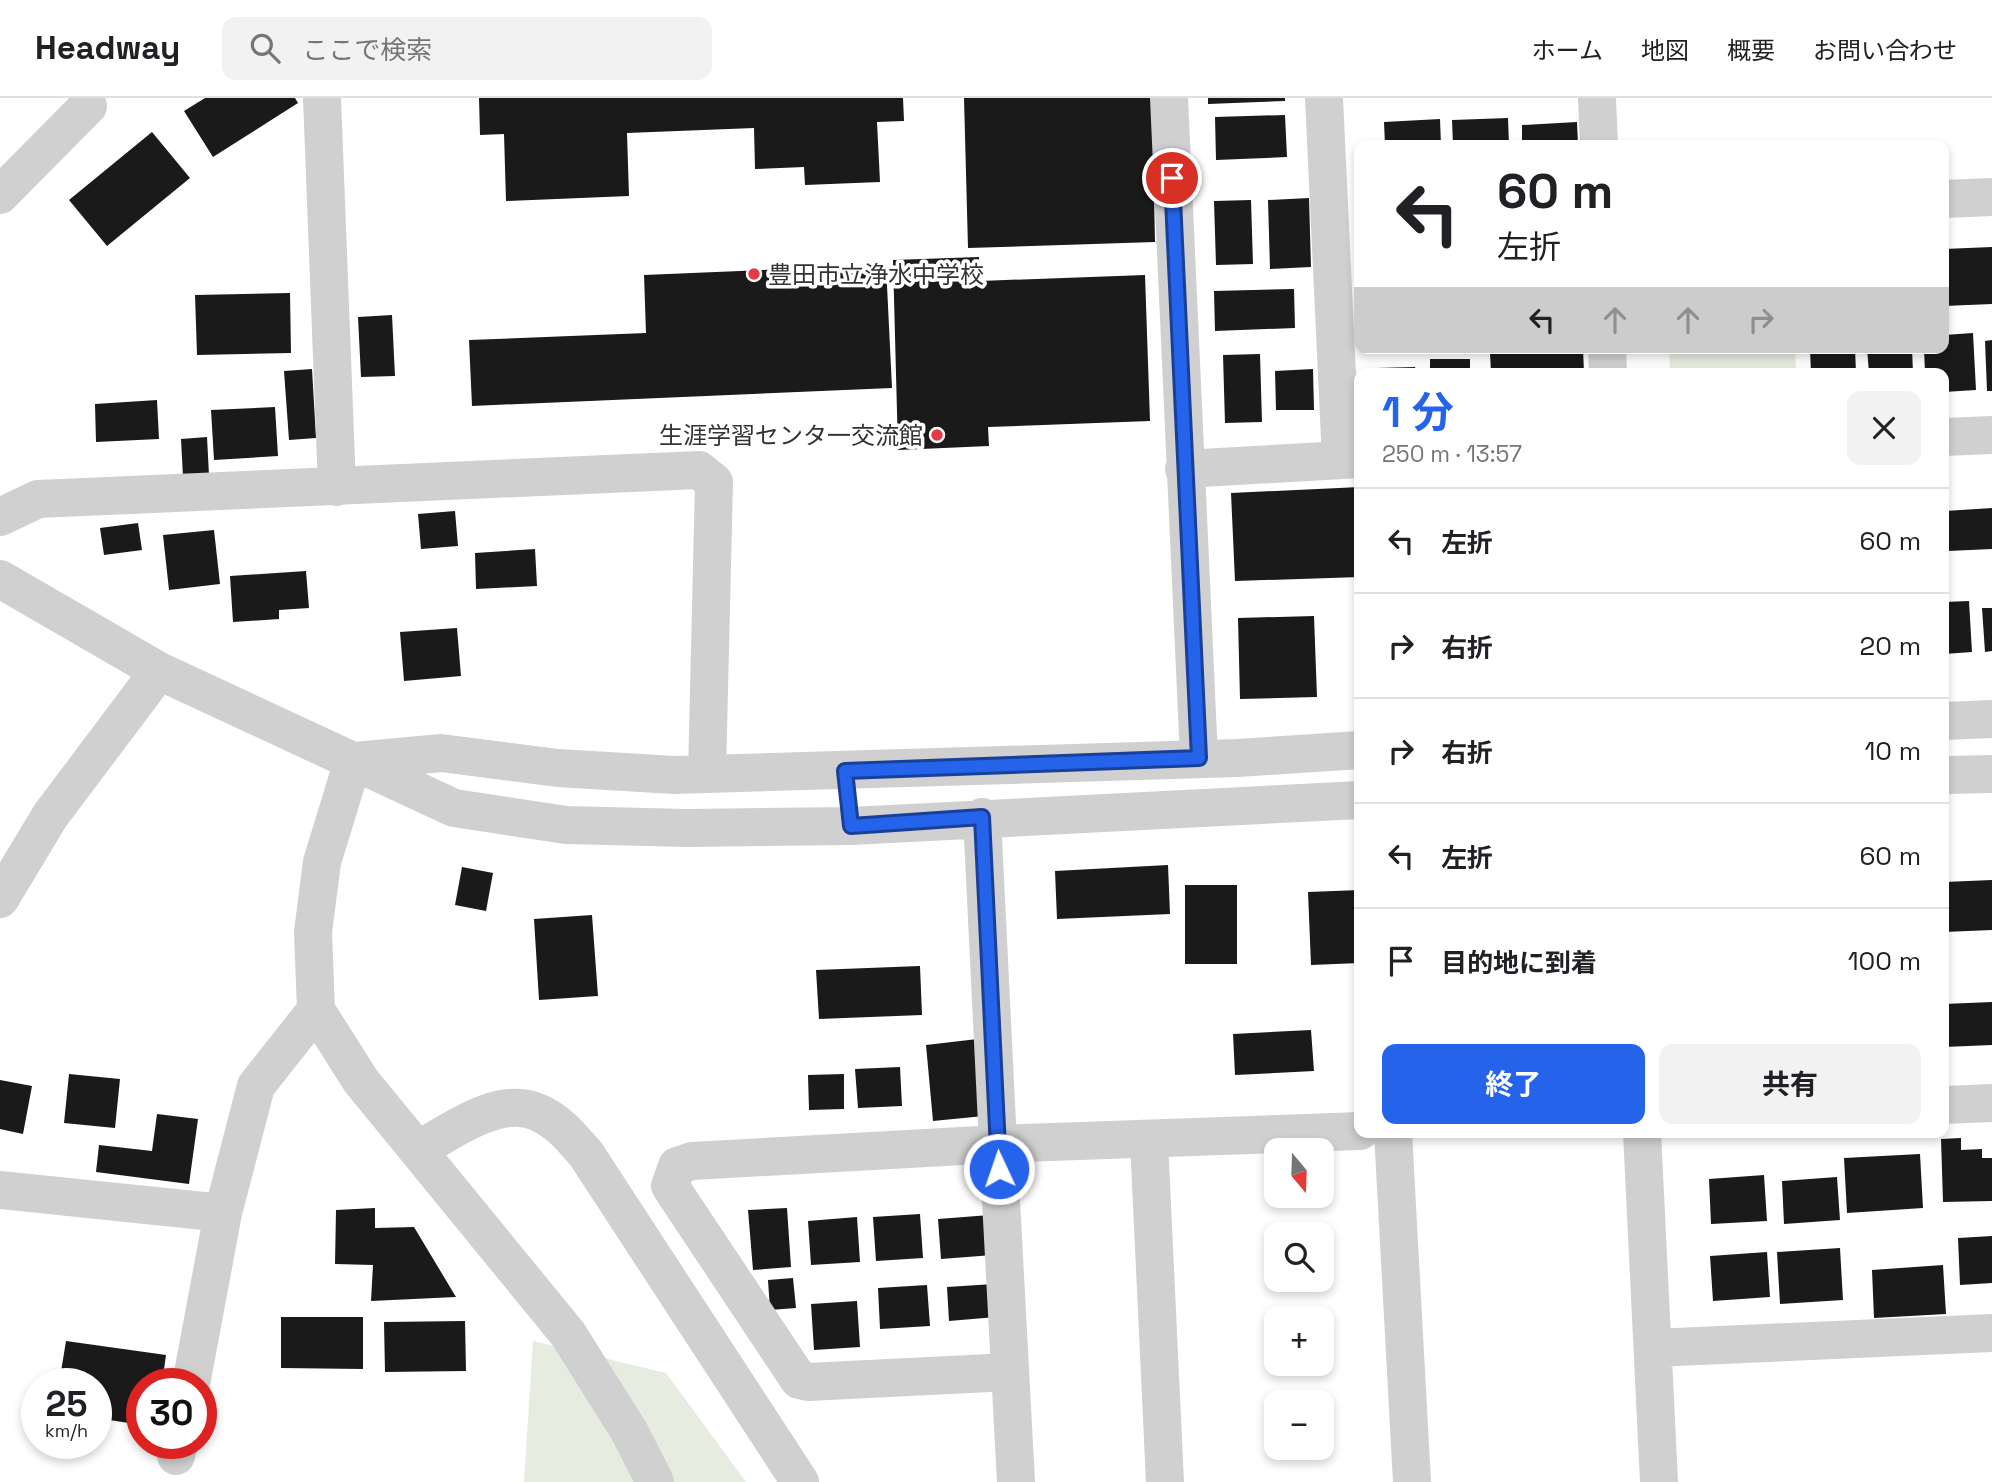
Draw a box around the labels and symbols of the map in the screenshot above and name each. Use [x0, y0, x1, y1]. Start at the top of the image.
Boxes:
pin [1142, 148, 1202, 208]
place label: 豊田市立浄水中学校 [768, 259, 984, 290]
marker: 豊田市立浄水中学校 [746, 266, 762, 282]
place label: 生涯学習センタ一交流館 [659, 420, 923, 451]
marker: 生涯学習センタ一交流館 [929, 427, 945, 443]
position arrow [962, 1132, 1036, 1206]
north arrow [1264, 1138, 1334, 1208]
speed limit sign: 30 [126, 1368, 217, 1459]

